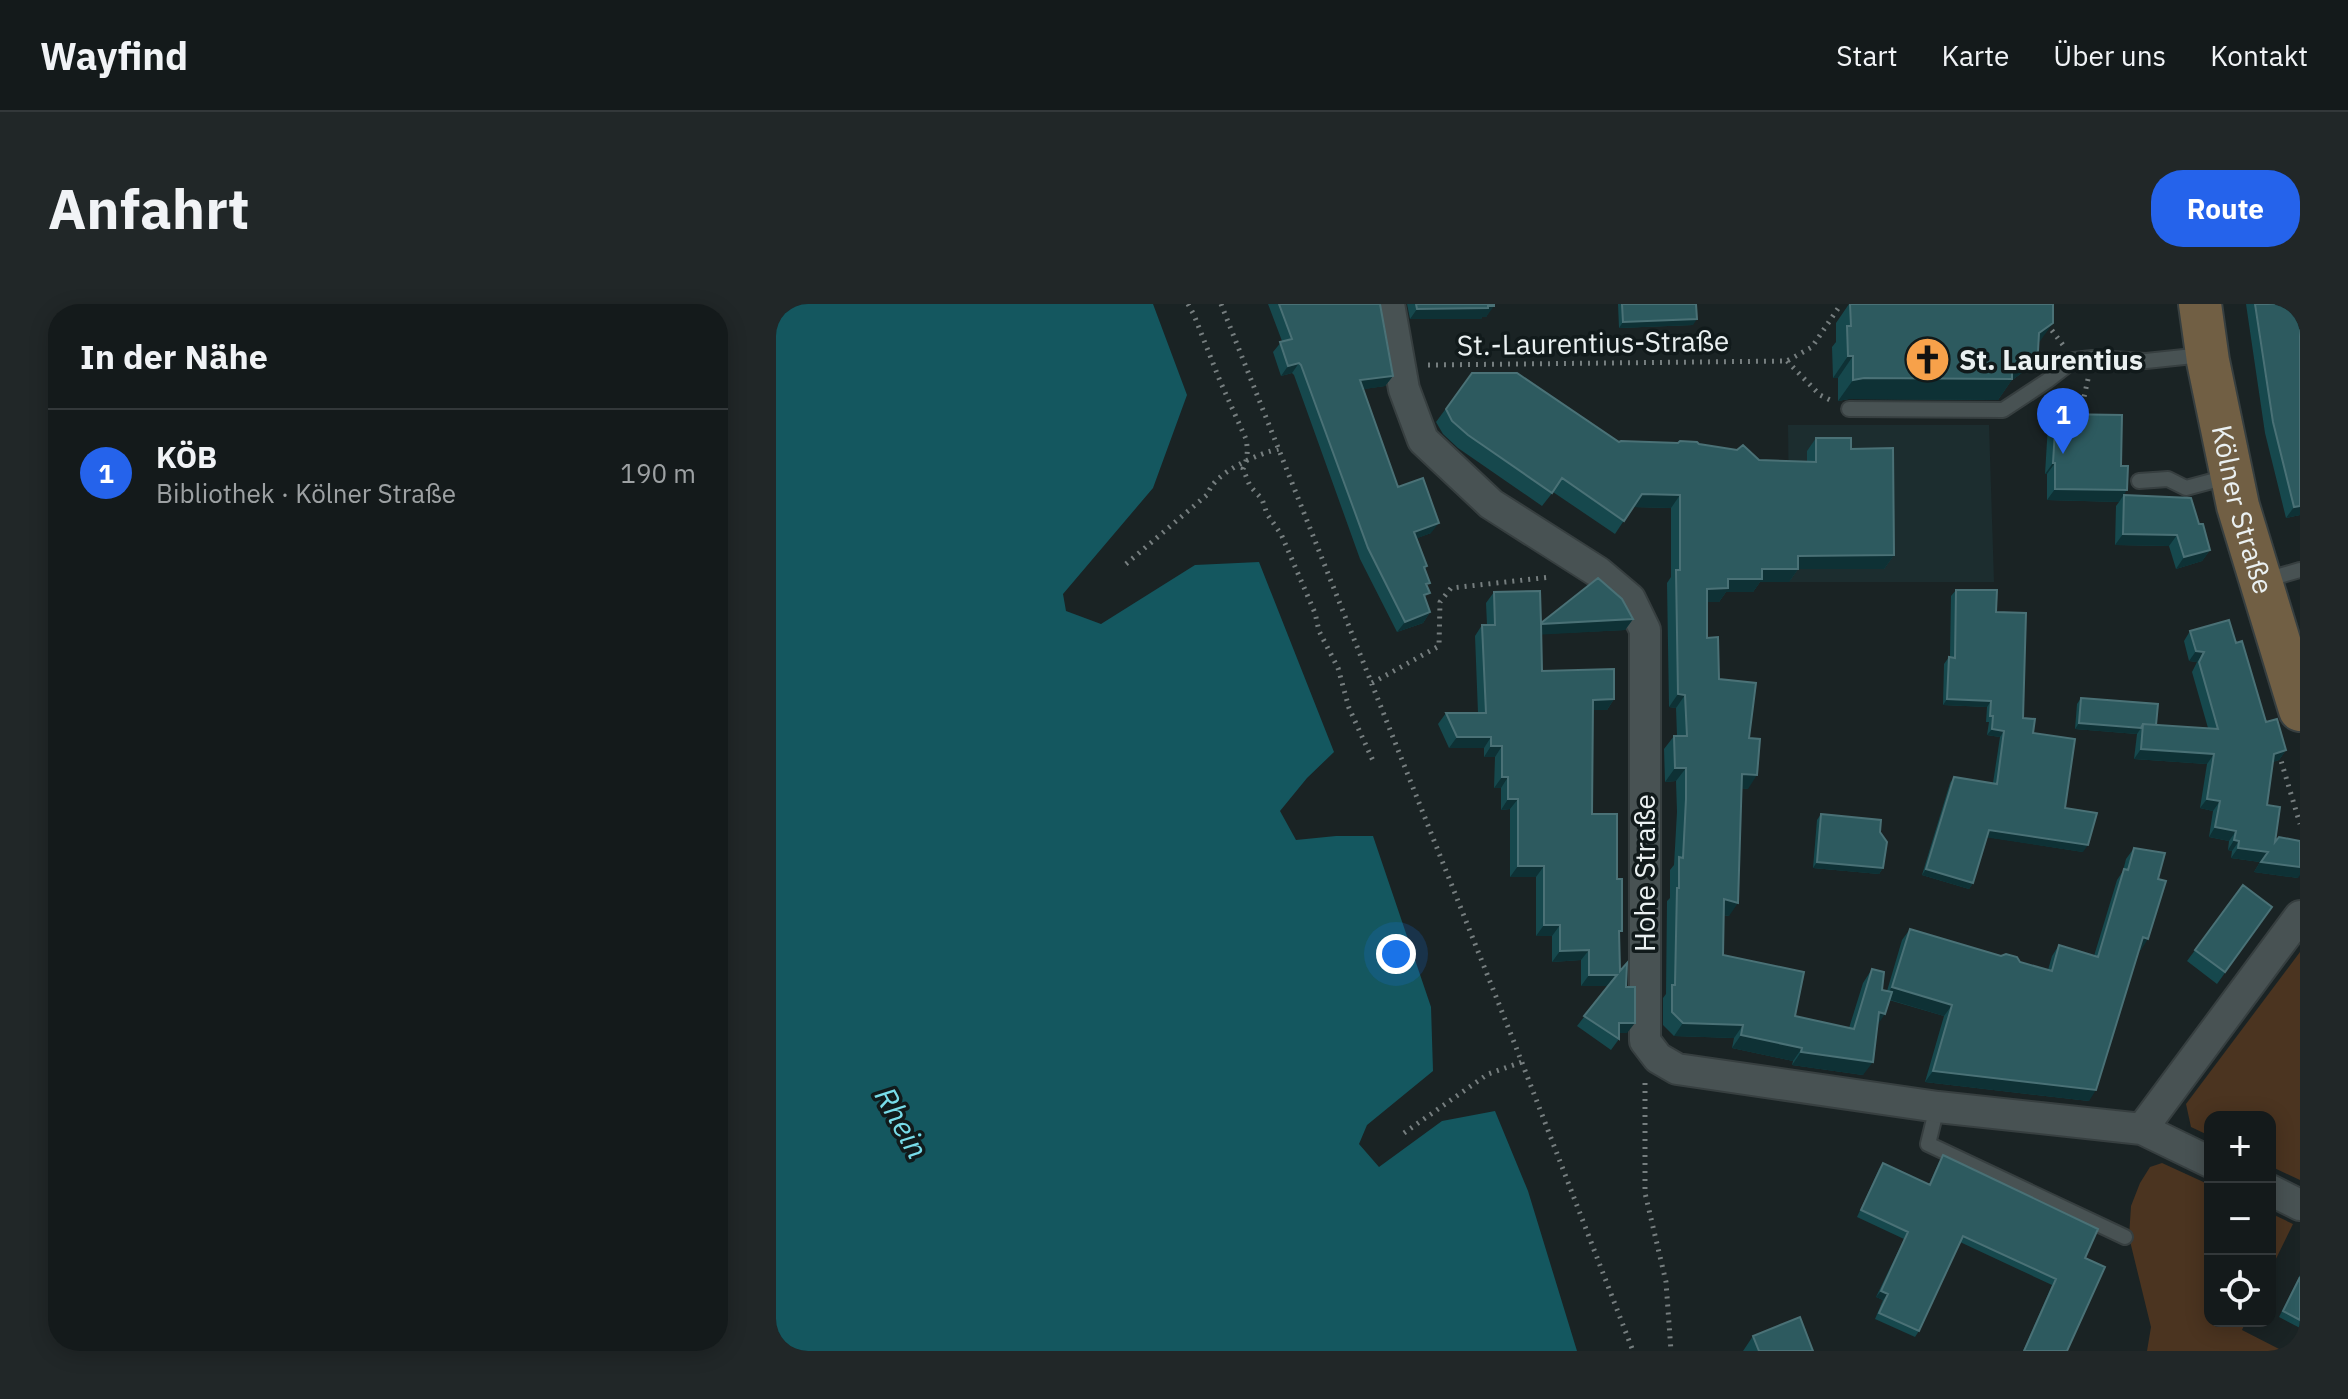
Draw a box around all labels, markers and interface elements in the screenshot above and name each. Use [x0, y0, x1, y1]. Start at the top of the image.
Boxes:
text: Wayfind [40, 31, 188, 80]
text: Start [1836, 37, 1898, 74]
text: Karte [1942, 37, 2009, 74]
text: Über uns [2053, 37, 2166, 74]
text: Kontakt [2210, 37, 2308, 74]
button: Route [2151, 170, 2300, 247]
text: Anfahrt [48, 172, 250, 244]
street label: St.-Laurentius-Straße [1457, 322, 1729, 363]
text: In der Nähe [80, 334, 268, 378]
church icon: St. Laurentius [1904, 336, 1952, 384]
place label: St. Laurentius [1959, 341, 2143, 378]
pin: 1 [2037, 388, 2089, 454]
street label: Kölner Straße [2204, 422, 2283, 598]
text: KÖB [156, 437, 217, 476]
text: 1 [98, 456, 114, 490]
text: 190 m [620, 456, 696, 490]
text: Bibliothek · Kölner Straße [156, 476, 456, 510]
street label: Hohe Straße [1626, 794, 1663, 952]
your location [1376, 934, 1416, 974]
water label: Rhein [867, 1080, 938, 1165]
map controls [2204, 1111, 2276, 1327]
button: + [2204, 1111, 2276, 1183]
button: − [2204, 1183, 2276, 1255]
button: locate [2204, 1255, 2276, 1327]

